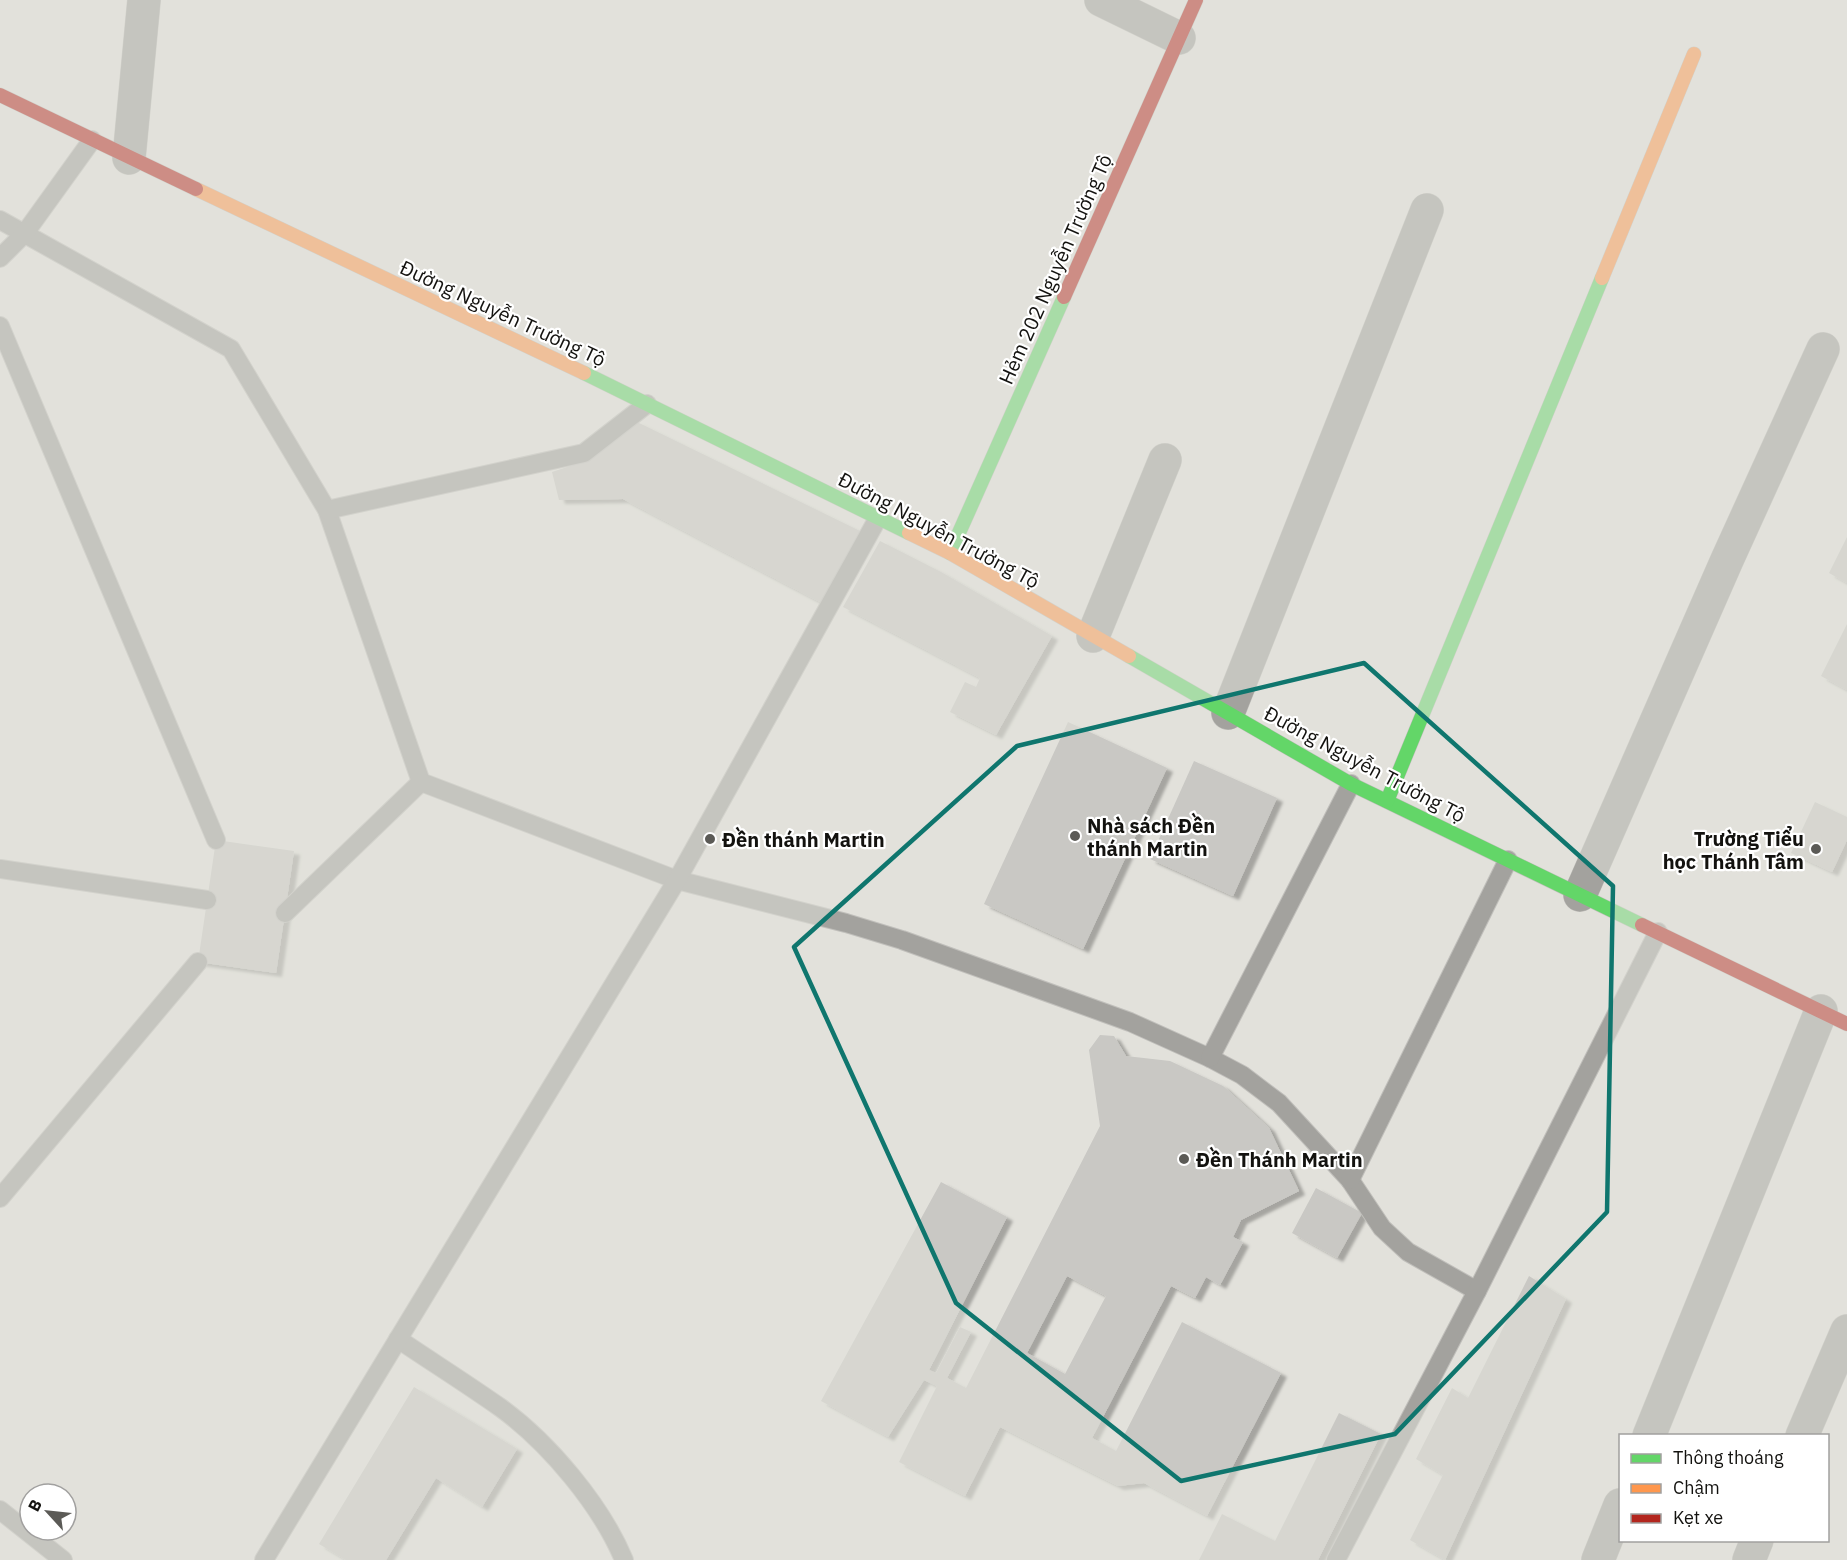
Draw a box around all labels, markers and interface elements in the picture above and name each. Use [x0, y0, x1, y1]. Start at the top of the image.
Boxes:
street label: Hẻm 202 Nguyễn Trường Tộ [992, 150, 1118, 388]
street label: Đường Nguyễn Trường Tộ [396, 253, 610, 373]
street label: Đường Nguyễn Trường Tộ [834, 465, 1044, 595]
street label: Đường Nguyễn Trường Tộ [1260, 699, 1470, 829]
place label: Nhà sách Đền thánh Martin [1087, 812, 1215, 862]
place label: Trường Tiểu học Thánh Tâm [1663, 825, 1804, 875]
place label: Đền thánh Martin [722, 826, 885, 853]
marker: Nhà sách Đền thánh Martin [1068, 829, 1082, 843]
marker: Đền thánh Martin [703, 832, 717, 846]
marker: Trường Tiểu học Thánh Tâm [1809, 842, 1823, 856]
place label: Đền Thánh Martin [1196, 1146, 1363, 1173]
marker: Đền Thánh Martin [1177, 1152, 1191, 1166]
legend [1619, 1434, 1829, 1542]
text: Thông thoáng [1673, 1446, 1784, 1469]
text: Chậm [1673, 1476, 1720, 1499]
north arrow [18, 1482, 78, 1542]
text: B [23, 1496, 46, 1514]
text: Kẹt xe [1673, 1506, 1723, 1529]

